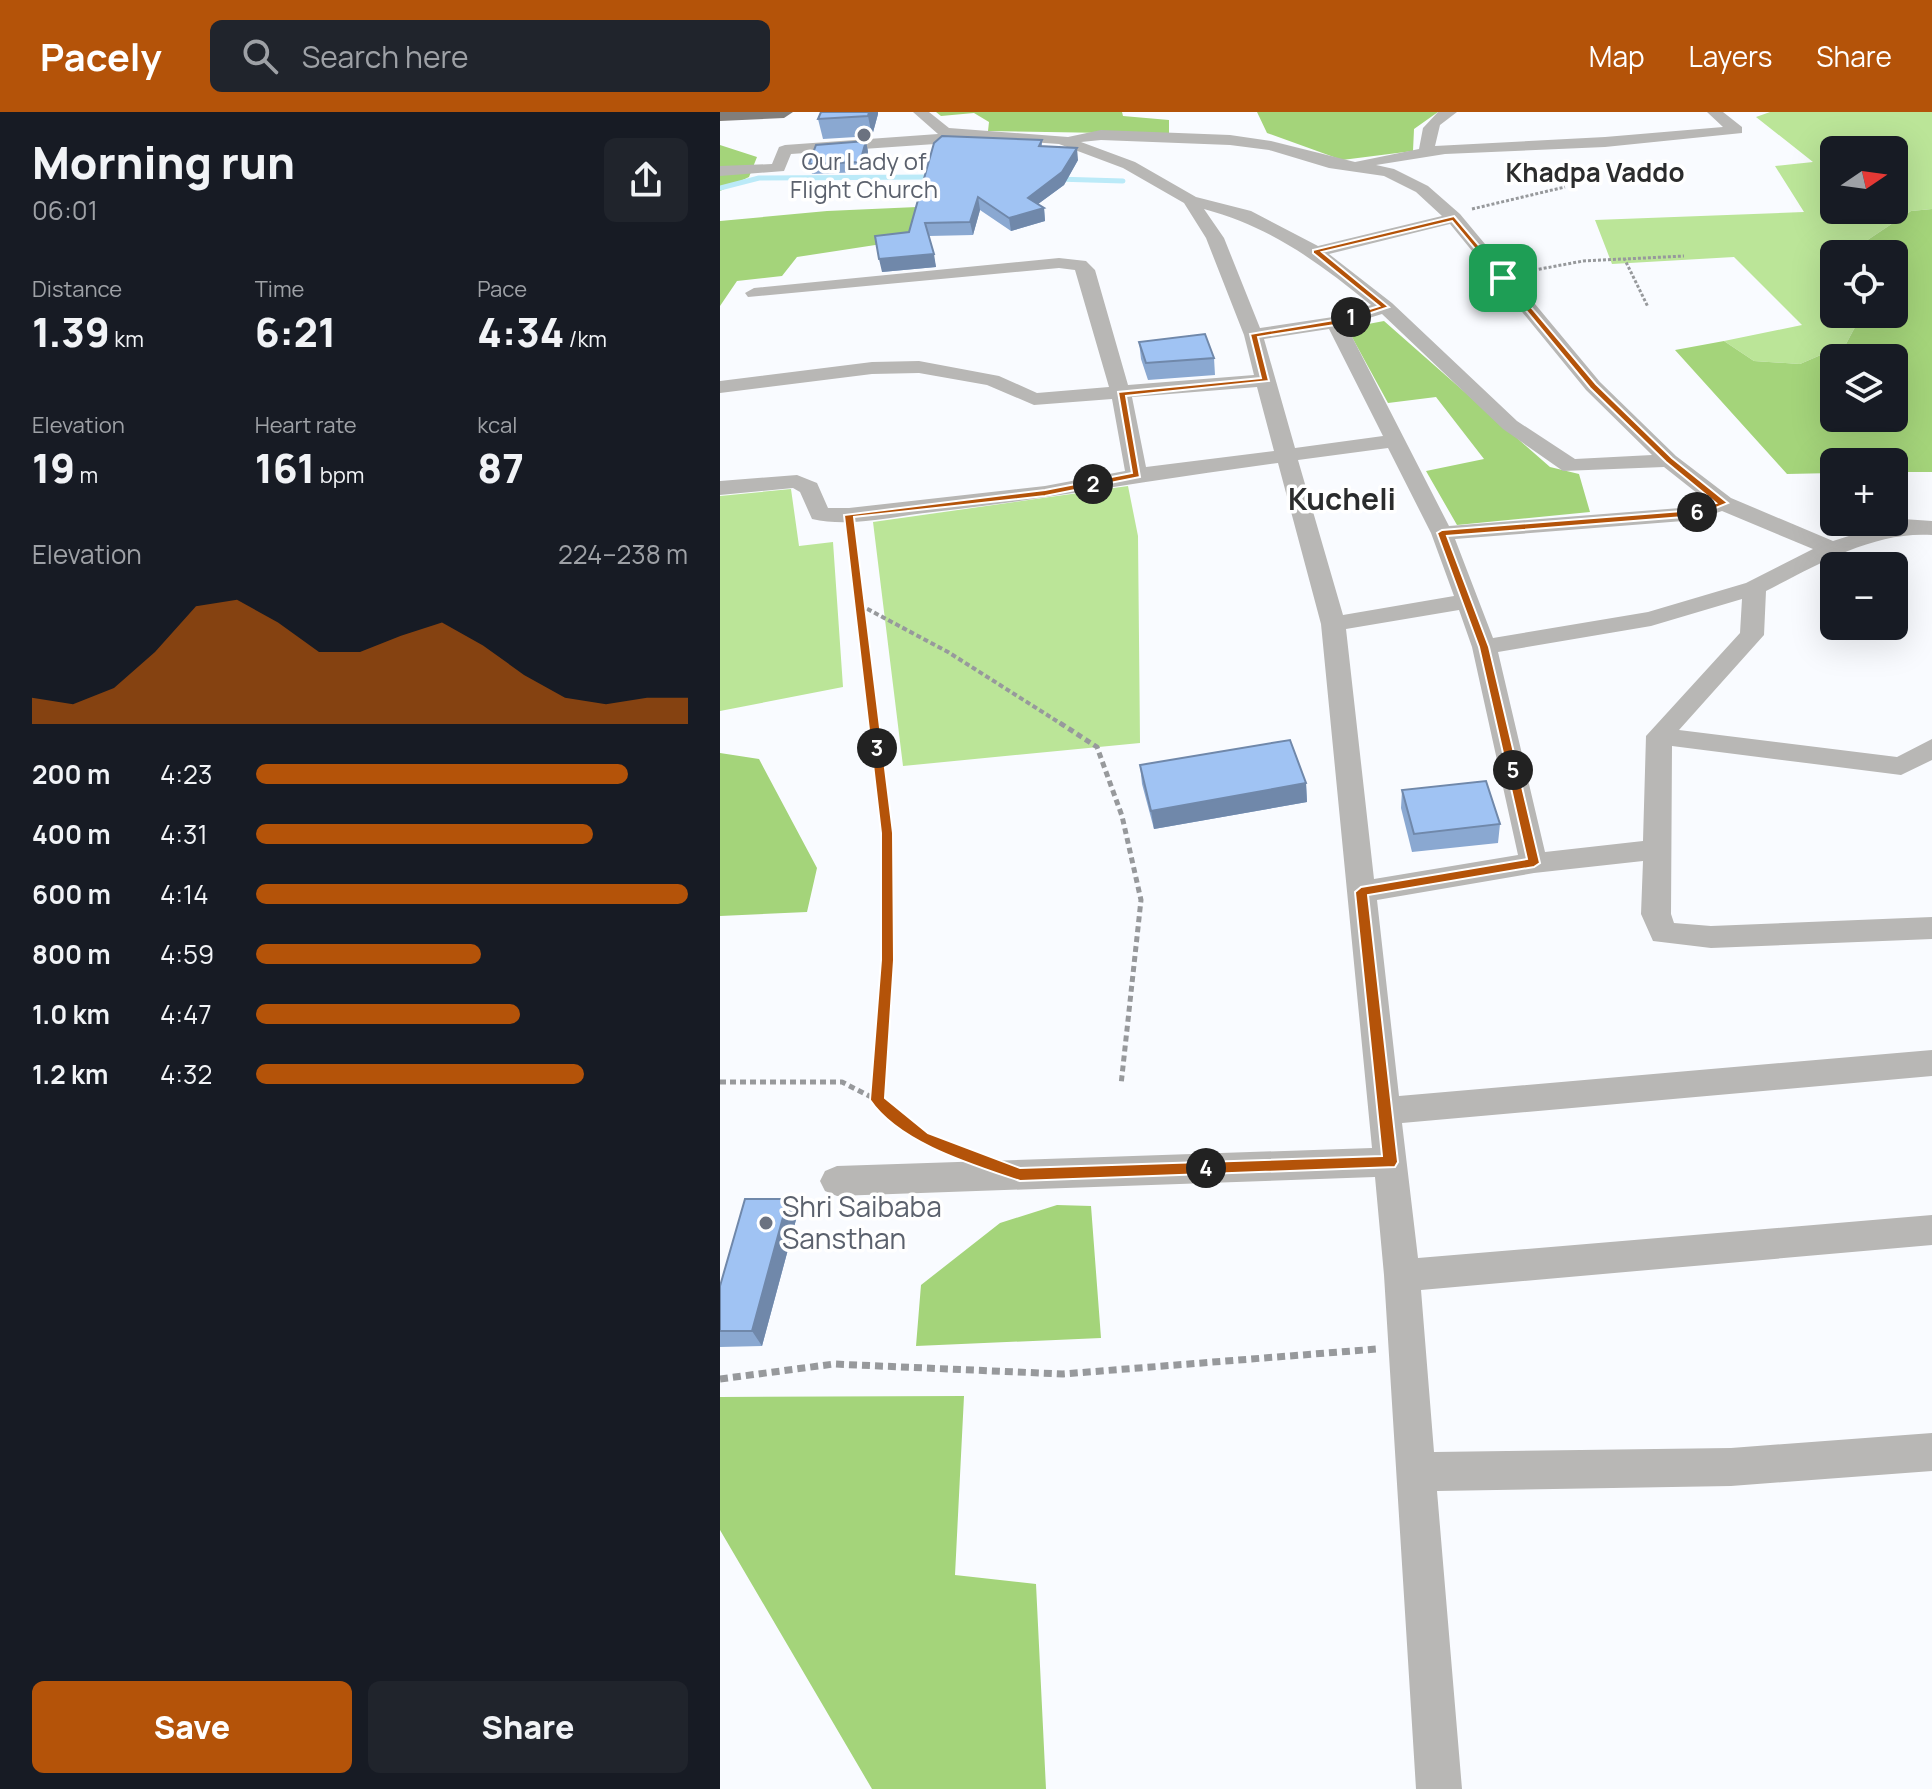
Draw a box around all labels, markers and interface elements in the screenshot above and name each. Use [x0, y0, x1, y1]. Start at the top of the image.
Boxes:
search box [210, 20, 770, 92]
text: Pacely [40, 30, 162, 82]
icon: search [238, 34, 282, 78]
text: Search here [302, 36, 469, 77]
text: Map [1589, 37, 1645, 75]
text: Layers [1689, 37, 1772, 75]
text: Share [1816, 37, 1892, 75]
marker: Our Lady of Flight Church [855, 126, 873, 144]
text: Morning run [32, 132, 295, 192]
north arrow [1820, 136, 1908, 224]
map controls [1820, 136, 1908, 640]
button: share [604, 138, 688, 222]
place label: Our Lady of Flight Church [790, 144, 938, 205]
district label: Khadpa Vaddo [1506, 154, 1684, 190]
text: 06:01 [32, 192, 98, 228]
button: locate [1820, 240, 1908, 328]
pin [1469, 244, 1537, 312]
icon: arrive [1481, 256, 1525, 300]
text: Distance [32, 274, 122, 304]
text: Time [255, 274, 304, 304]
text: Pace [477, 274, 527, 304]
pin: 1 [1331, 297, 1371, 337]
text: 1 [1346, 302, 1356, 332]
text: 1.39 [32, 304, 110, 359]
text: 6:21 [255, 304, 336, 359]
text: 4:34 [477, 304, 564, 359]
text: km [110, 324, 144, 354]
text: /km [564, 324, 607, 354]
button: layers [1820, 344, 1908, 432]
text: Elevation [32, 410, 125, 440]
text: Heart rate [255, 410, 357, 440]
text: kcal [477, 410, 517, 440]
text: 19 [32, 440, 75, 495]
text: 161 [255, 440, 315, 495]
text: 87 [477, 440, 524, 495]
button: + [1820, 448, 1908, 536]
text: m [75, 460, 98, 490]
text: bpm [315, 460, 364, 490]
pin: 2 [1073, 464, 1113, 504]
text: 2 [1086, 469, 1100, 499]
district label: Kucheli [1288, 478, 1396, 519]
pin: 6 [1677, 492, 1717, 532]
text: 6 [1690, 497, 1704, 527]
text: Elevation [32, 536, 142, 572]
text: 224–238 m [558, 536, 688, 572]
button: − [1820, 552, 1908, 640]
pin: 3 [857, 728, 897, 768]
text: 3 [871, 733, 883, 763]
pin: 5 [1493, 750, 1533, 790]
text: 5 [1507, 755, 1519, 785]
text: 200 m [32, 756, 110, 792]
text: 4:23 [160, 756, 212, 792]
text: 400 m [32, 816, 111, 852]
text: 4:31 [160, 816, 208, 852]
text: 600 m [32, 876, 111, 912]
text: 4:14 [160, 876, 209, 912]
text: 800 m [32, 936, 111, 972]
text: 4:59 [160, 936, 214, 972]
text: 1.0 km [32, 996, 110, 1032]
text: 4:47 [160, 996, 211, 1032]
text: 1.2 km [32, 1056, 108, 1092]
text: 4:32 [160, 1056, 212, 1092]
pin: 4 [1186, 1148, 1226, 1188]
text: 4 [1199, 1153, 1213, 1183]
place label: Shri Saibaba Sansthan [782, 1187, 942, 1257]
marker: Shri Saibaba Sansthan [757, 1214, 775, 1232]
button: Save [32, 1681, 352, 1773]
button: Share [368, 1681, 688, 1773]

